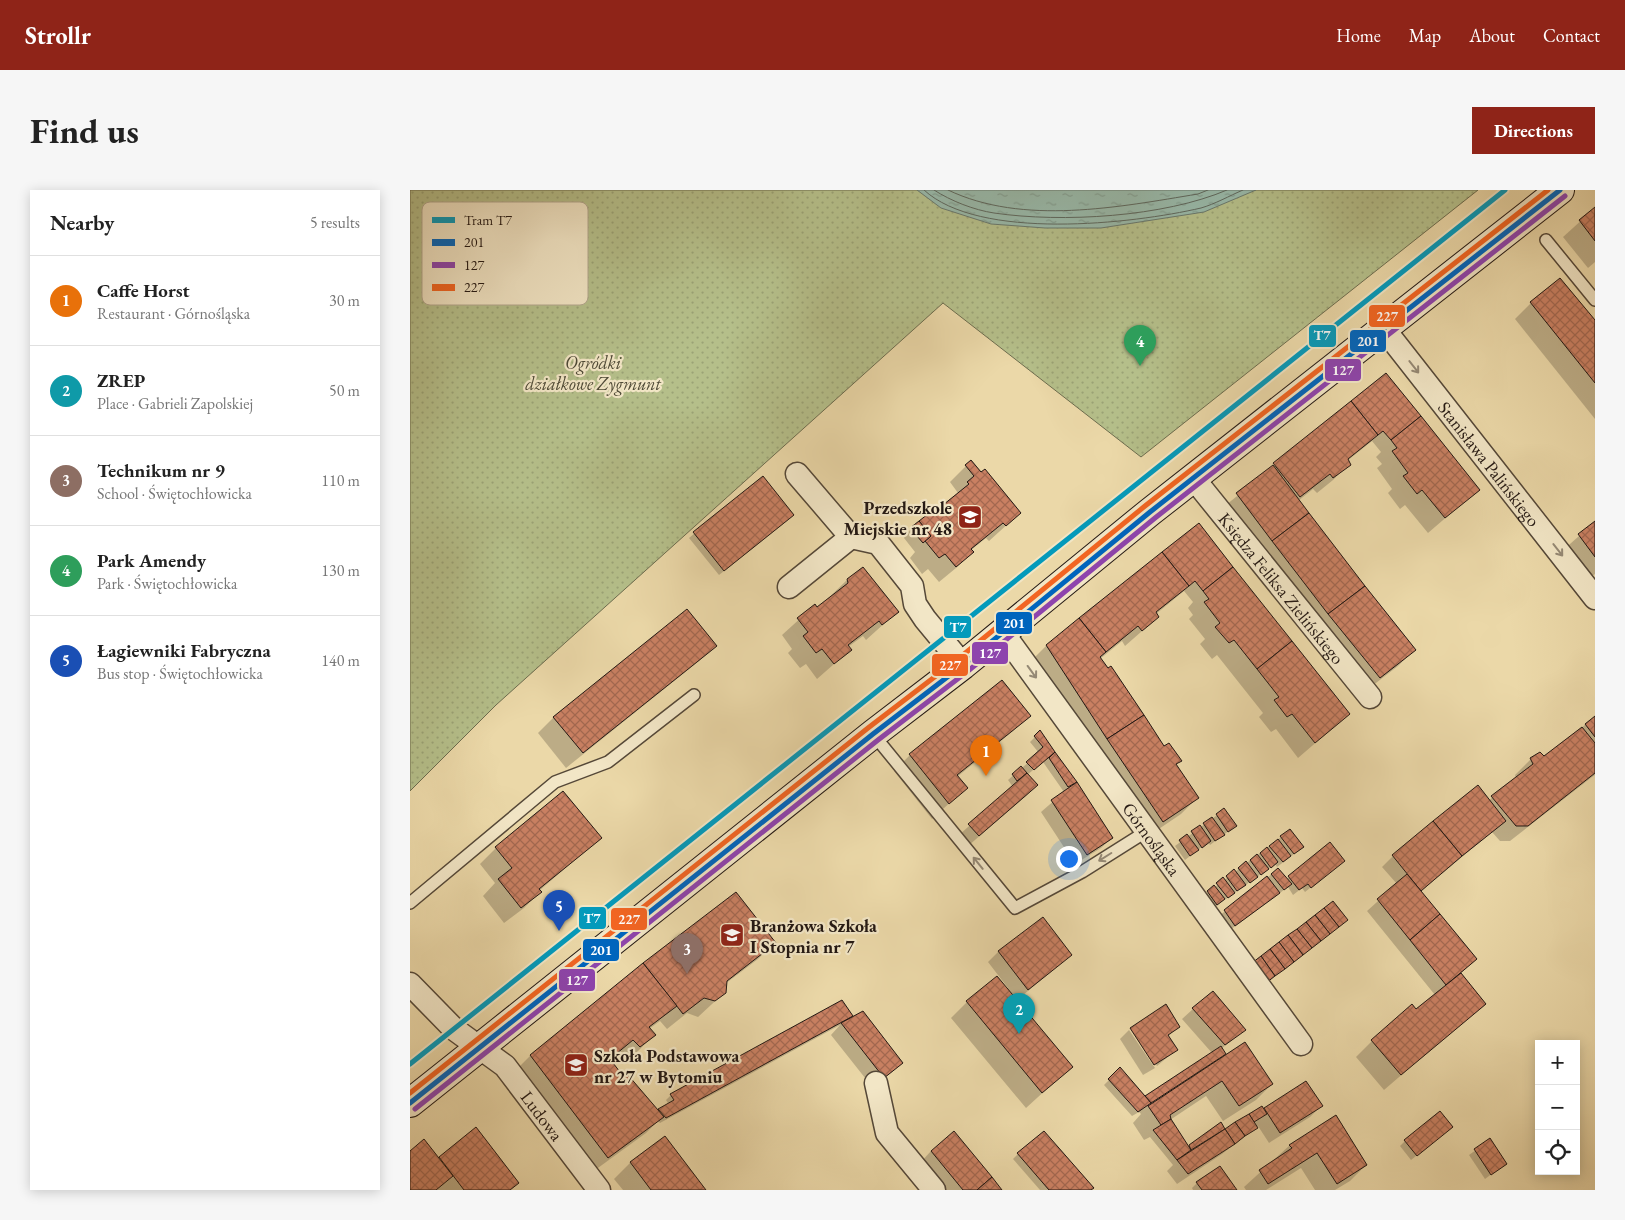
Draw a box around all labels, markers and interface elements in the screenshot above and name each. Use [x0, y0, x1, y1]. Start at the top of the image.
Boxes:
text: Strollr [25, 20, 91, 51]
text: Home [1336, 24, 1381, 47]
text: Map [1409, 24, 1441, 47]
text: About [1469, 24, 1515, 47]
text: Contact [1543, 24, 1600, 47]
button: Directions [1472, 107, 1595, 154]
text: Find us [30, 108, 139, 153]
legend [422, 202, 588, 305]
text: Nearby [50, 209, 114, 236]
text: Tram T7 [464, 211, 512, 229]
text: 5 results [310, 212, 360, 233]
text: 201 [464, 233, 484, 251]
text: 127 [464, 256, 484, 274]
text: Caffe Horst [97, 278, 190, 303]
text: 227 [464, 278, 484, 296]
text: 1 [62, 290, 70, 311]
text: 30 m [329, 290, 360, 311]
text: Restaurant · Górnośląska [97, 303, 250, 324]
line badge: 227 [1368, 304, 1406, 328]
text: 227 [1376, 307, 1399, 325]
line badge: T7 [1308, 324, 1337, 348]
pin: 4 [1124, 325, 1156, 366]
text: T7 [1313, 326, 1331, 344]
line badge: 201 [1349, 329, 1387, 353]
text: 201 [1357, 332, 1379, 350]
park label: Ogródki działkowe Zygmunt [525, 351, 662, 396]
line badge: 127 [1324, 358, 1362, 382]
one-way arrow [1409, 360, 1420, 373]
text: 127 [1332, 361, 1355, 379]
text: ZREP [97, 368, 145, 393]
text: 2 [62, 380, 70, 401]
text: 50 m [329, 380, 360, 401]
text: Place · Gabrieli Zapolskiej [97, 393, 253, 414]
street label: Stanisława Palińskiego [1433, 396, 1546, 531]
text: Technikum nr 9 [97, 458, 225, 483]
text: 3 [62, 470, 70, 491]
text: 110 m [321, 470, 360, 491]
text: School · Świętochłowicka [97, 483, 252, 504]
place label: Przedszkole Miejskie nr 48 [844, 496, 952, 540]
school or university icon: Przedszkole Miejskie nr 48 [957, 504, 983, 530]
street label: Księdza Feliksa Zielińskiego [1214, 507, 1350, 669]
one-way arrow [1552, 543, 1563, 556]
text: Park Amendy [97, 548, 206, 573]
text: 4 [62, 560, 70, 581]
text: 130 m [321, 560, 360, 581]
text: Park · Świętochłowicka [97, 573, 237, 594]
line badge: 201 [995, 611, 1033, 635]
text: 201 [1003, 614, 1025, 632]
line badge: T7 [943, 615, 972, 639]
text: T7 [949, 618, 967, 636]
text: Łagiewniki Fabryczna [97, 638, 271, 663]
line badge: 127 [971, 641, 1009, 665]
text: 127 [979, 644, 1002, 662]
text: 5 [62, 650, 70, 671]
text: 140 m [321, 650, 360, 671]
line badge: 227 [931, 653, 969, 677]
text: 227 [939, 656, 962, 674]
text: Bus stop · Świętochłowicka [97, 663, 263, 684]
one-way arrow [1027, 665, 1037, 679]
pin: 1 [970, 735, 1002, 776]
street label: Górnośląska [1118, 797, 1187, 881]
your location [1056, 846, 1082, 872]
one-way arrow [1099, 853, 1113, 863]
one-way arrow [972, 856, 983, 869]
pin: 5 [543, 890, 575, 931]
line badge: T7 [578, 906, 607, 930]
line badge: 227 [610, 907, 648, 931]
text: T7 [583, 909, 601, 927]
text: 227 [618, 910, 641, 928]
place label: Branżowa Szkoła I Stopnia nr 7 [750, 914, 877, 958]
school or university icon: Branżowa Szkoła I Stopnia nr 7 [719, 922, 745, 948]
pin: 3 [671, 933, 703, 974]
line badge: 201 [582, 938, 620, 962]
text: 201 [590, 941, 612, 959]
line badge: 127 [558, 968, 596, 992]
text: 127 [566, 971, 589, 989]
pin: 2 [1003, 993, 1035, 1034]
map controls [1535, 1040, 1580, 1175]
button: + [1535, 1040, 1580, 1085]
place label: Szkoła Podstawowa nr 27 w Bytomiu [594, 1044, 740, 1088]
school or university icon: Szkoła Podstawowa nr 27 w Bytomiu [563, 1052, 589, 1078]
button: − [1535, 1085, 1580, 1130]
street label: Ludowa [516, 1086, 569, 1146]
button: locate [1535, 1130, 1580, 1175]

